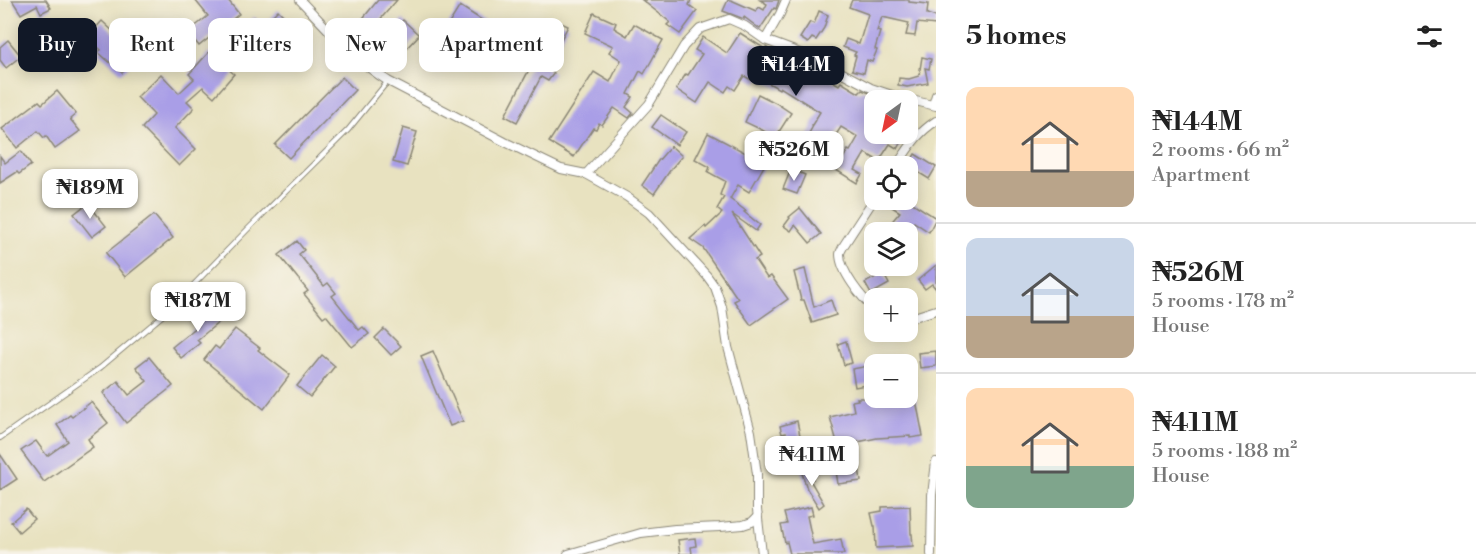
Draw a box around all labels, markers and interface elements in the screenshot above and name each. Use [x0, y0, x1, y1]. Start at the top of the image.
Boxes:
chip: Buy [18, 18, 97, 72]
chip: Rent [109, 18, 196, 72]
chip: Filters [208, 18, 313, 72]
chip: New [325, 18, 407, 72]
chip: Apartment [419, 18, 564, 72]
text: 5 homes [966, 20, 1066, 52]
icon: filters [1413, 20, 1446, 53]
pin: ₦144M [754, 46, 838, 97]
text: ₦144M [761, 53, 831, 78]
north arrow [864, 90, 918, 144]
map controls [864, 90, 918, 408]
text: ₦144M [1152, 106, 1242, 138]
icon: home [1014, 111, 1086, 183]
pin: ₦526M [752, 131, 836, 182]
text: ₦526M [759, 138, 829, 163]
text: 2 rooms · 66 m² [1152, 138, 1289, 163]
button: locate [864, 156, 918, 210]
text: Apartment [1152, 163, 1250, 188]
pin: ₦189M [48, 169, 132, 220]
text: ₦189M [56, 176, 124, 201]
button: layers [864, 222, 918, 276]
text: ₦526M [1152, 257, 1244, 289]
icon: home [1014, 262, 1086, 334]
pin: ₦187M [156, 282, 240, 333]
button: + [864, 288, 918, 342]
text: ₦187M [165, 289, 231, 314]
text: 5 rooms · 178 m² [1152, 289, 1294, 314]
text: House [1152, 314, 1210, 339]
button: − [864, 354, 918, 408]
text: ₦411M [1152, 407, 1238, 439]
icon: home [1014, 412, 1086, 484]
pin: ₦411M [770, 436, 854, 487]
text: 5 rooms · 188 m² [1152, 439, 1297, 464]
text: ₦411M [779, 443, 845, 468]
text: House [1152, 464, 1210, 489]

